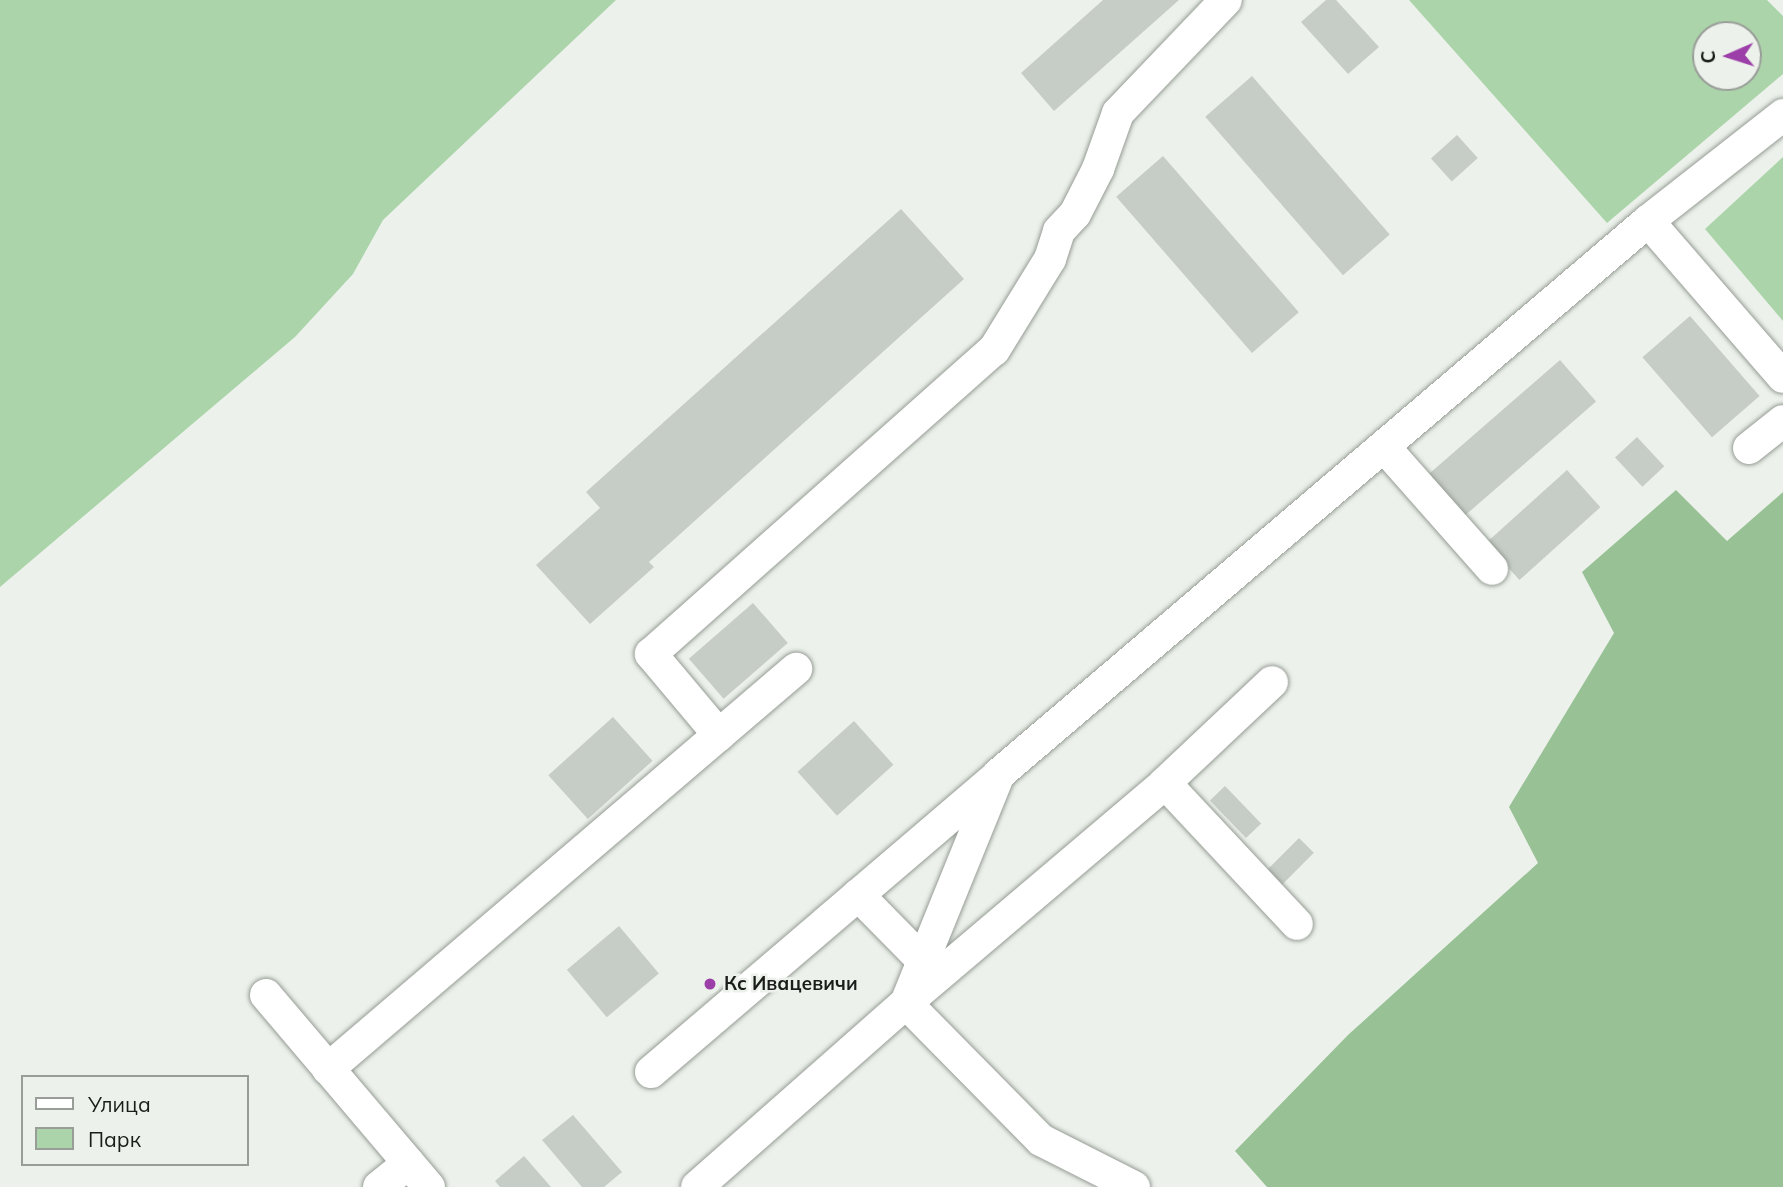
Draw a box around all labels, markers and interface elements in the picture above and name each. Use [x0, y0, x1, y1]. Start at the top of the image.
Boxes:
north arrow [1692, 21, 1762, 91]
text: С [1696, 50, 1720, 64]
place label: Кс Ивацевичи [724, 973, 858, 995]
marker: Кс Ивацевичи [702, 976, 718, 992]
legend [21, 1075, 248, 1166]
text: Улица [88, 1091, 151, 1117]
text: Парк [88, 1126, 141, 1152]

